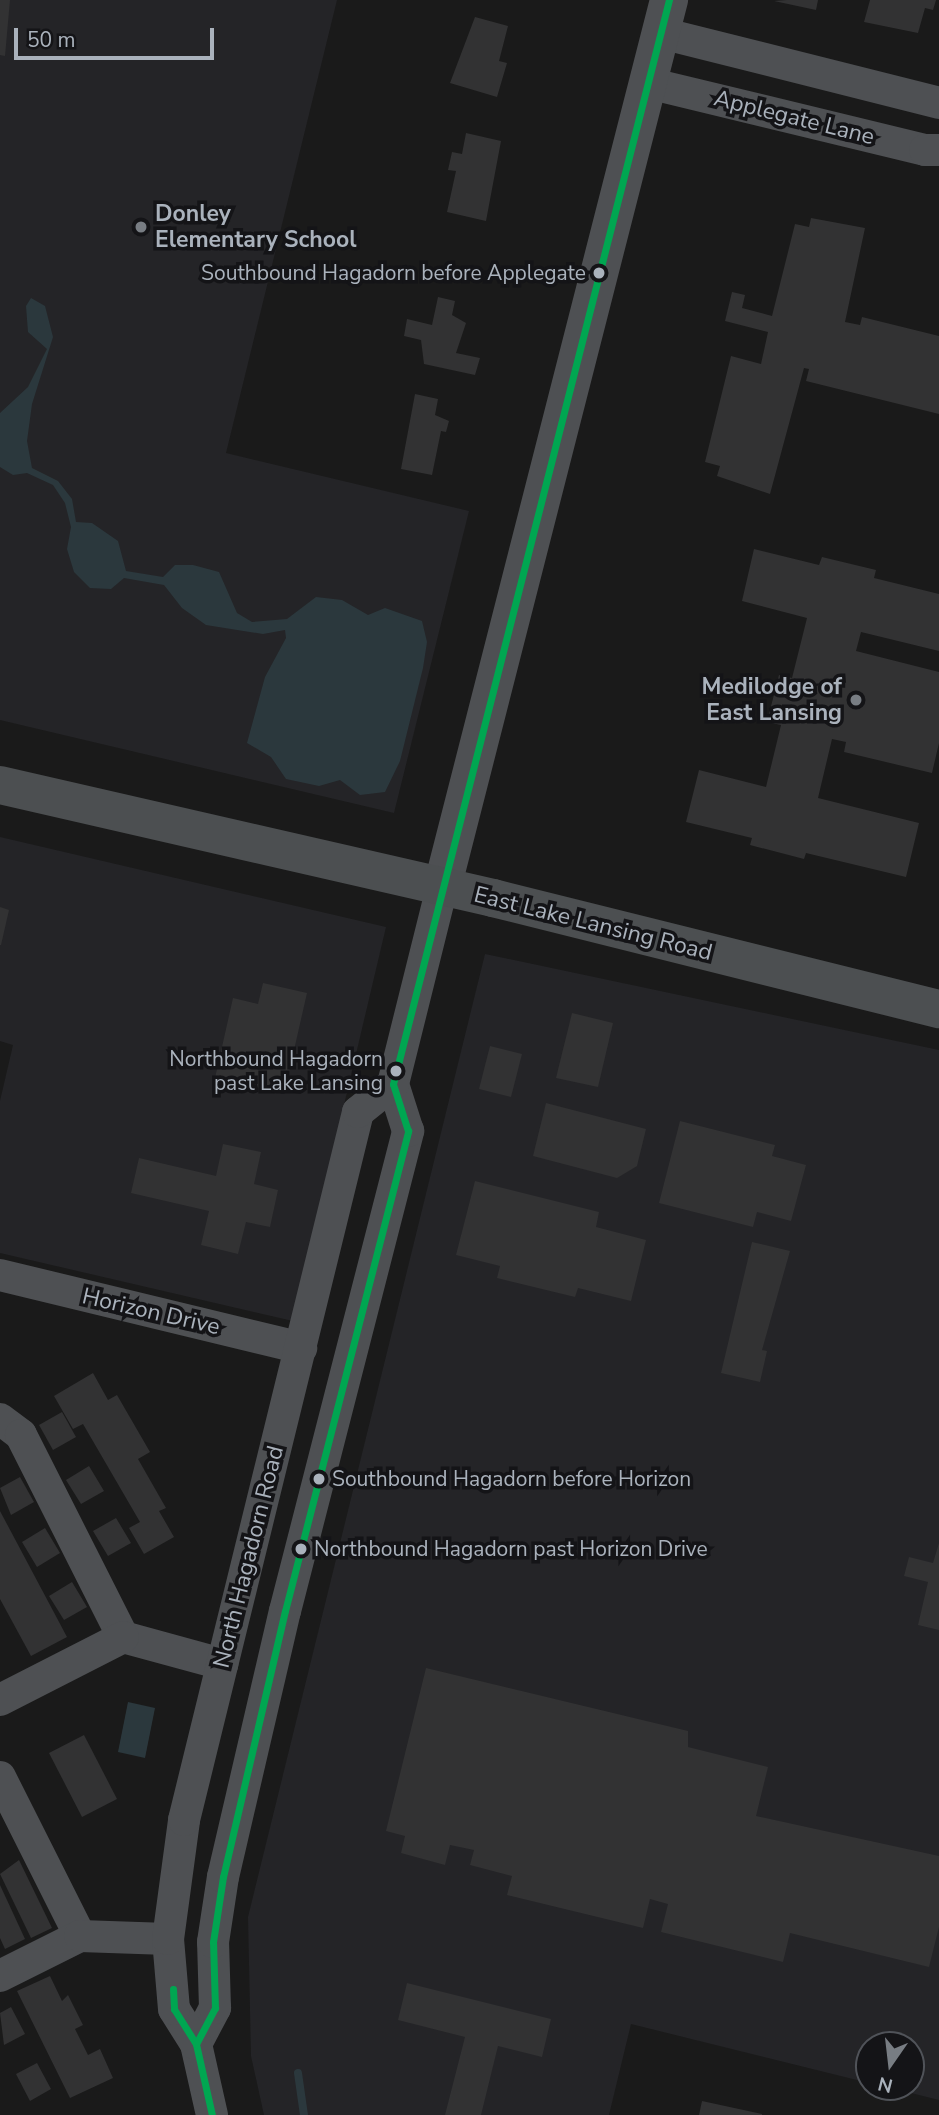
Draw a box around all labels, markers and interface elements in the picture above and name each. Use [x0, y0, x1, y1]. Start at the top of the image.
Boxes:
scale bar [18, 14, 217, 58]
text: 50 m [27, 26, 76, 54]
street label: Applegate Lane [711, 85, 877, 151]
place label: Donley Elementary School [155, 200, 357, 254]
marker: Donley Elementary School [133, 219, 149, 235]
place label: Southbound Hagadorn before Applegate [201, 260, 586, 286]
marker: Southbound Hagadorn before Applegate [592, 266, 606, 280]
place label: Medilodge of East Lansing [702, 673, 842, 727]
marker: Medilodge of East Lansing [848, 692, 864, 708]
street label: East Lake Lansing Road [471, 881, 715, 967]
place label: Northbound Hagadorn past Lake Lansing [169, 1046, 383, 1096]
marker: Northbound Hagadorn past Lake Lansing [389, 1064, 403, 1078]
street label: Horizon Drive [79, 1283, 223, 1341]
street label: North Hagadorn Road [208, 1443, 290, 1671]
place label: Southbound Hagadorn before Horizon [332, 1466, 691, 1492]
marker: Southbound Hagadorn before Horizon [312, 1472, 326, 1486]
place label: Northbound Hagadorn past Horizon Drive [314, 1536, 708, 1562]
marker: Northbound Hagadorn past Horizon Drive [294, 1542, 308, 1556]
north arrow [855, 2031, 925, 2101]
text: N [875, 2070, 895, 2099]

